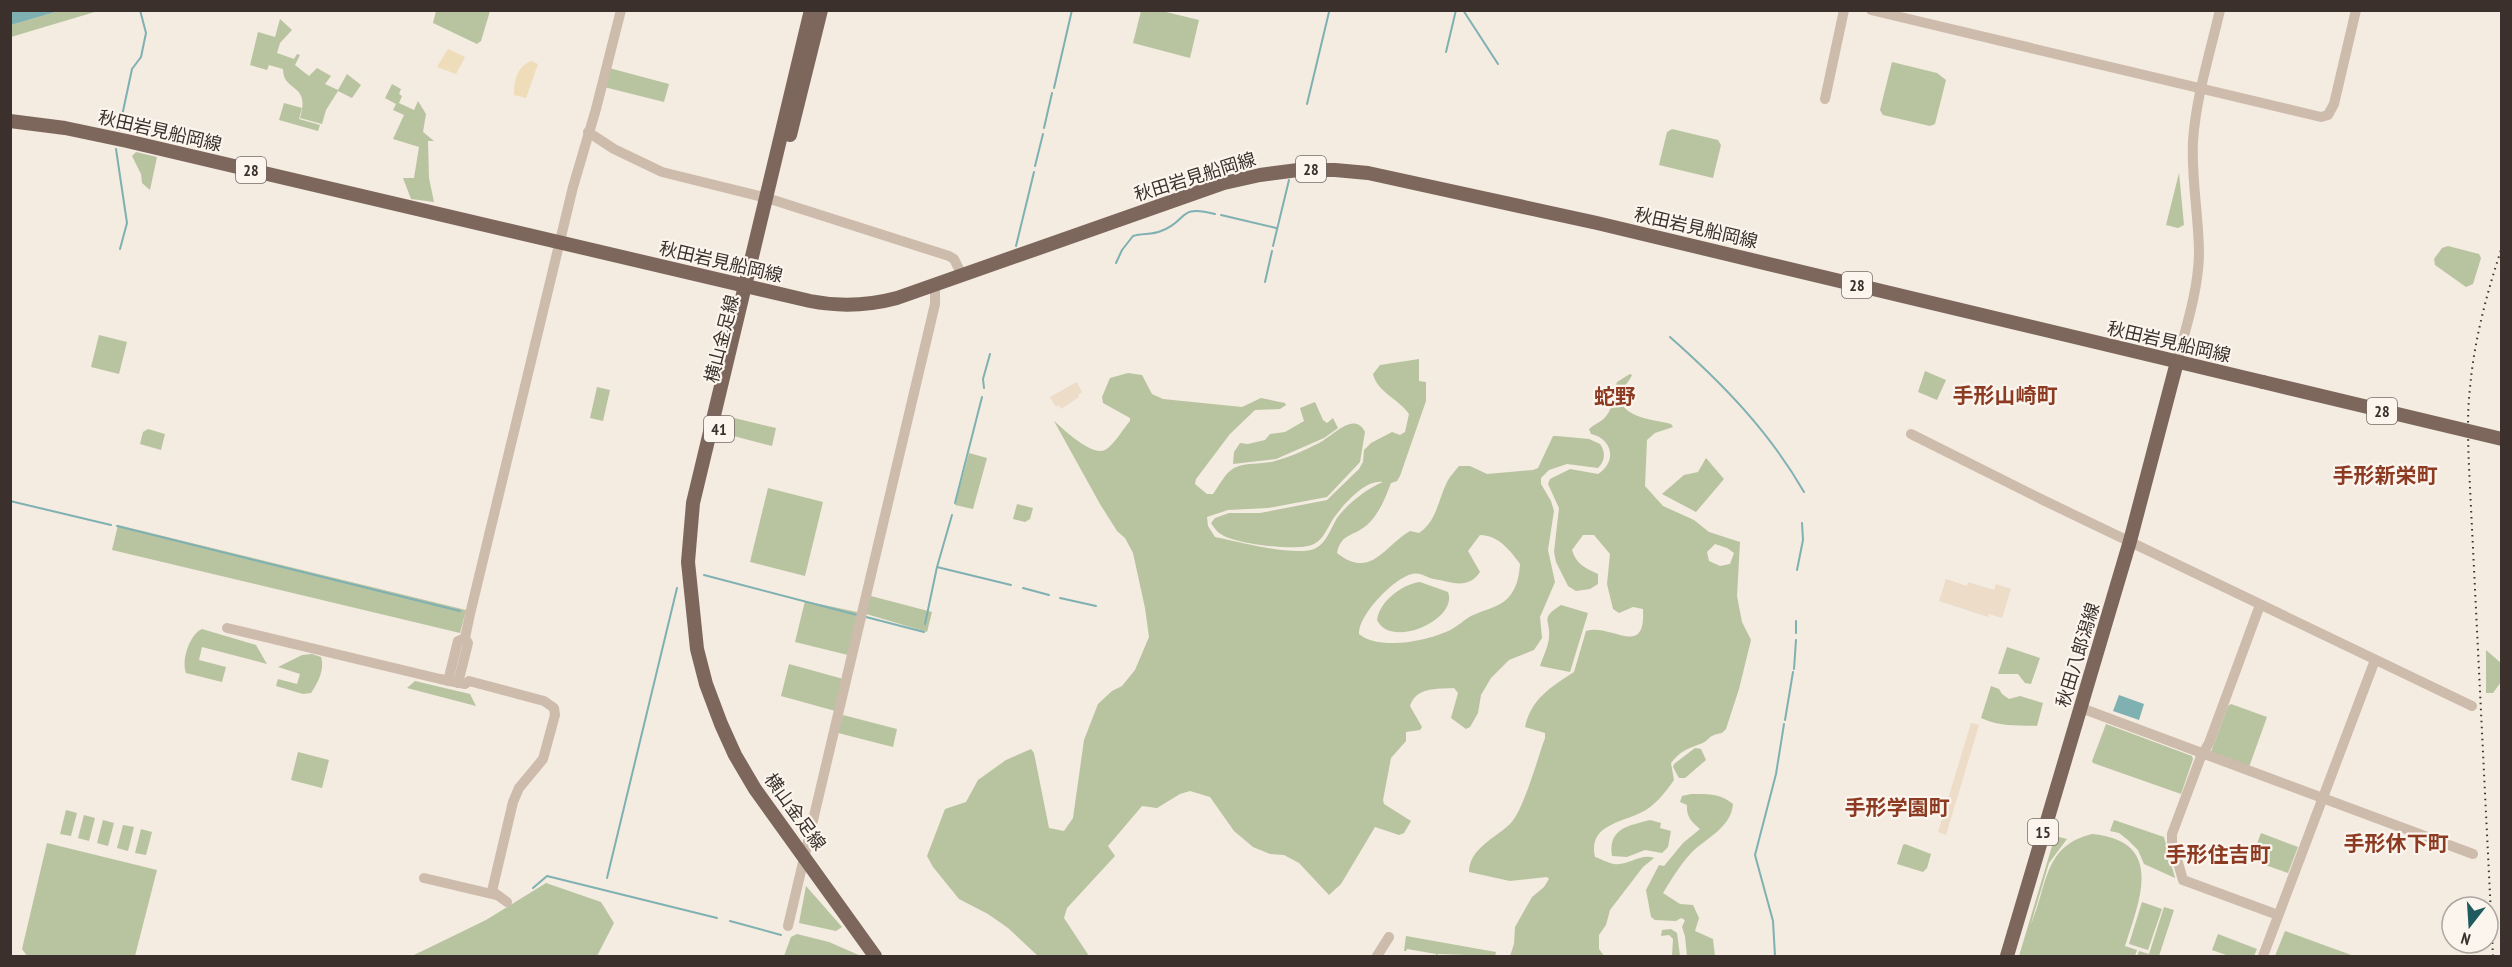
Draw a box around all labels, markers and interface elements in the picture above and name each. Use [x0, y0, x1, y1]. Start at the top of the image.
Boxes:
street label: 秋田岩見船岡線 [96, 105, 224, 156]
street label: 秋田岩見船岡線 [1131, 147, 1258, 206]
road number: 28 [1296, 156, 1326, 182]
road number: 28 [236, 157, 266, 183]
street label: 秋田岩見船岡線 [1632, 202, 1760, 253]
street label: 秋田岩見船岡線 [657, 236, 785, 287]
road number: 28 [1842, 272, 1872, 298]
street label: 横山金足線 [699, 292, 744, 385]
street label: 秋田岩見船岡線 [2105, 316, 2233, 367]
district label: 手形山崎町 [1953, 382, 2058, 409]
district label: 蛇野 [1594, 383, 1636, 410]
road number: 28 [2367, 398, 2397, 424]
road number: 41 [704, 416, 734, 442]
district label: 手形新栄町 [2333, 462, 2438, 489]
street label: 秋田八郎潟線 [2051, 600, 2104, 710]
street label: 横山金足線 [760, 769, 831, 855]
district label: 手形学園町 [1845, 794, 1950, 821]
road number: 15 [2028, 819, 2058, 845]
district label: 手形休下町 [2344, 830, 2449, 857]
district label: 手形住吉町 [2166, 841, 2271, 868]
north arrow [2440, 895, 2500, 955]
text: N [2459, 929, 2473, 950]

